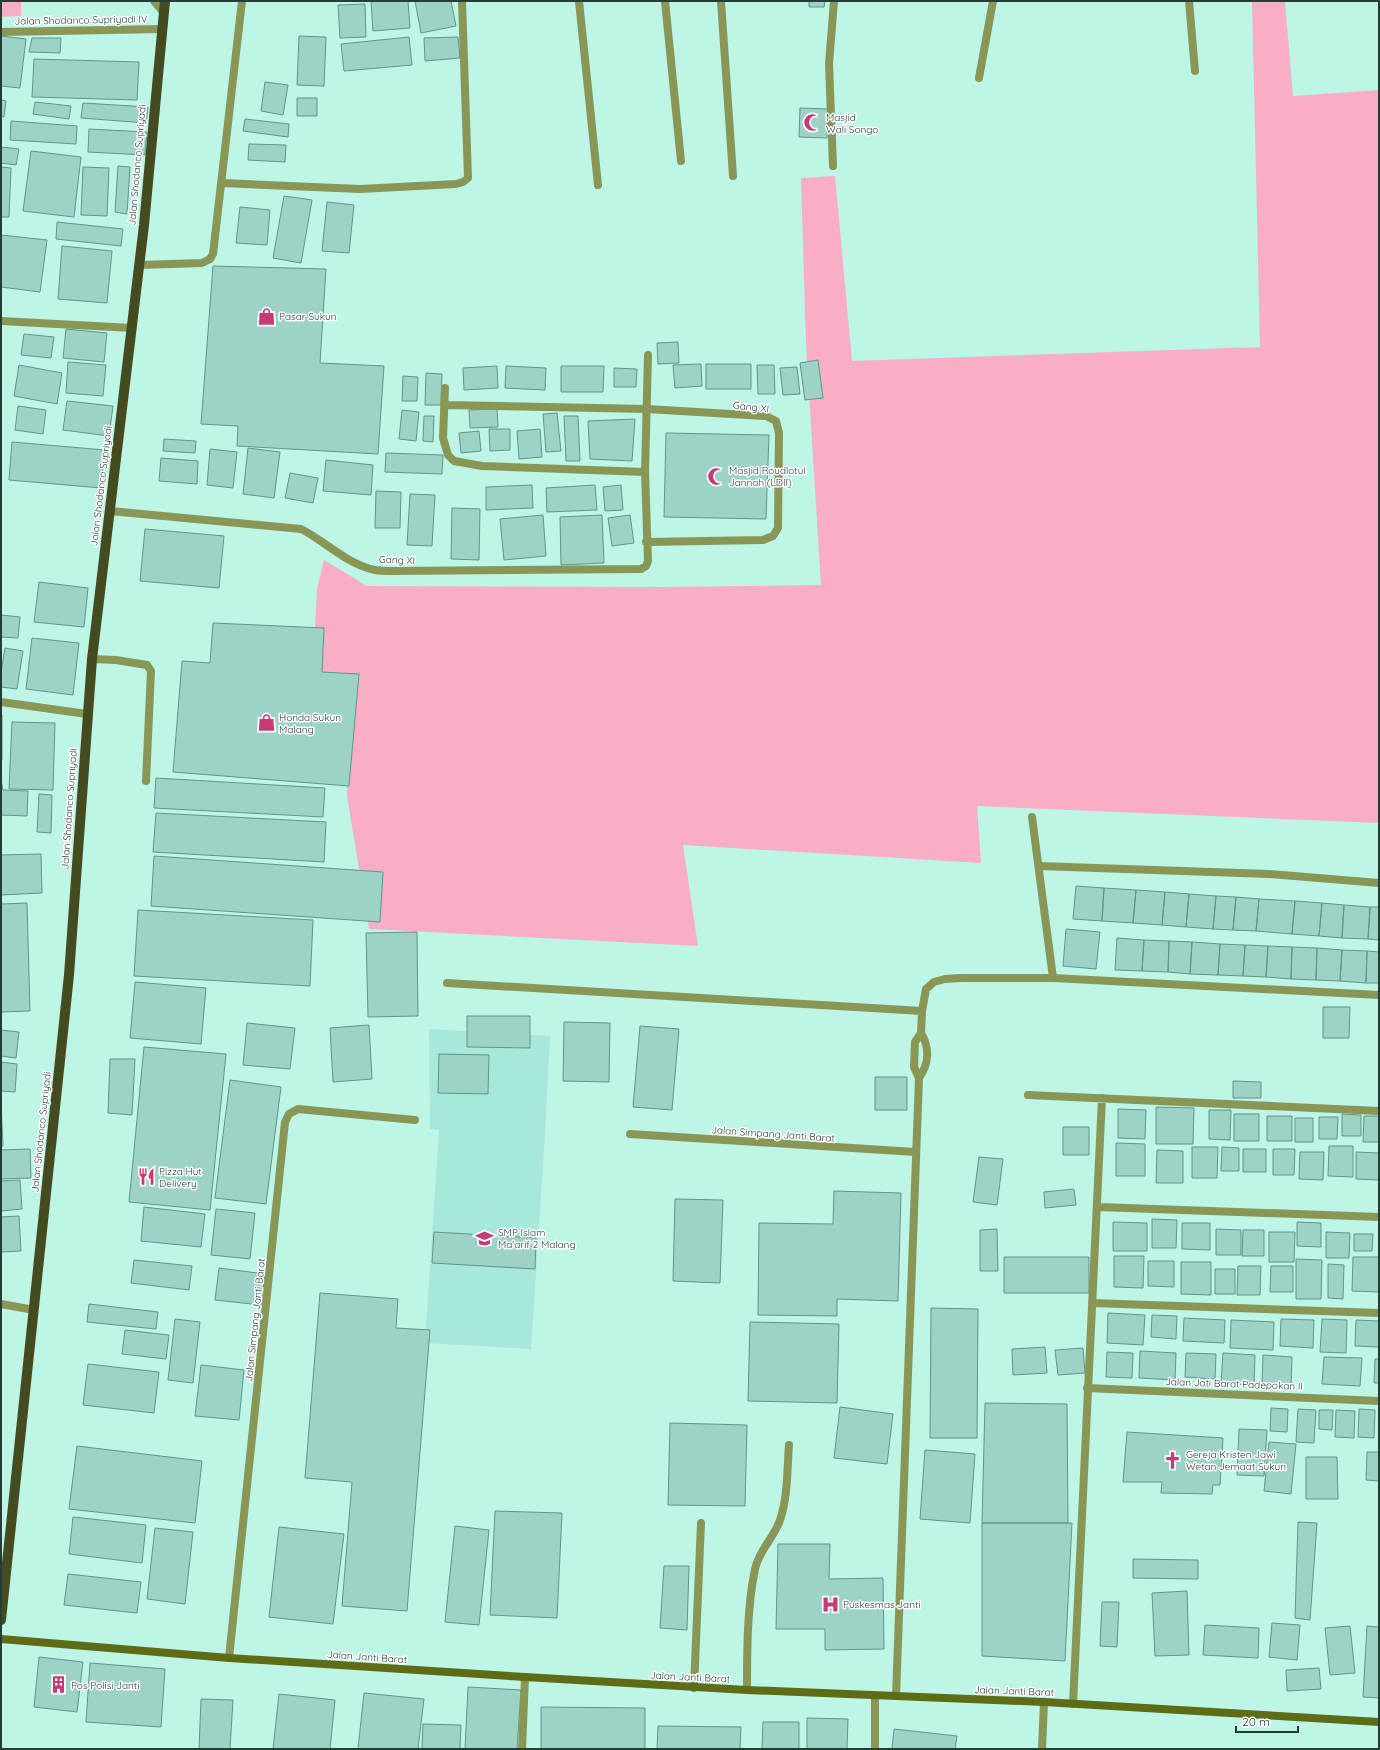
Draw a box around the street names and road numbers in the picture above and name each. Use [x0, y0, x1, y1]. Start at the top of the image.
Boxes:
street label: Jalan Shodanco Supriyadi IV [14, 12, 148, 28]
street label: Jalan Shodanco Supriyadi [125, 104, 149, 226]
street label: Gang XI [732, 399, 770, 415]
street label: Jalan Shodanco Supriyadi [87, 425, 115, 547]
street label: Gang XI [379, 553, 415, 567]
street label: Jalan Shodanco Supriyadi [58, 748, 80, 870]
street label: Jalan Shodanco Supriyadi [28, 1071, 54, 1193]
street label: Jalan Simpang Janti Barat [711, 1123, 836, 1145]
street label: Jalan Simpang Janti Barat [242, 1257, 268, 1382]
street label: Jalan Jati Barat Padepokan II [1165, 1375, 1303, 1393]
street label: Jalan Janti Barat [327, 1648, 408, 1666]
street label: Jalan Janti Barat [650, 1668, 731, 1686]
street label: Jalan Janti Barat [974, 1683, 1055, 1699]

